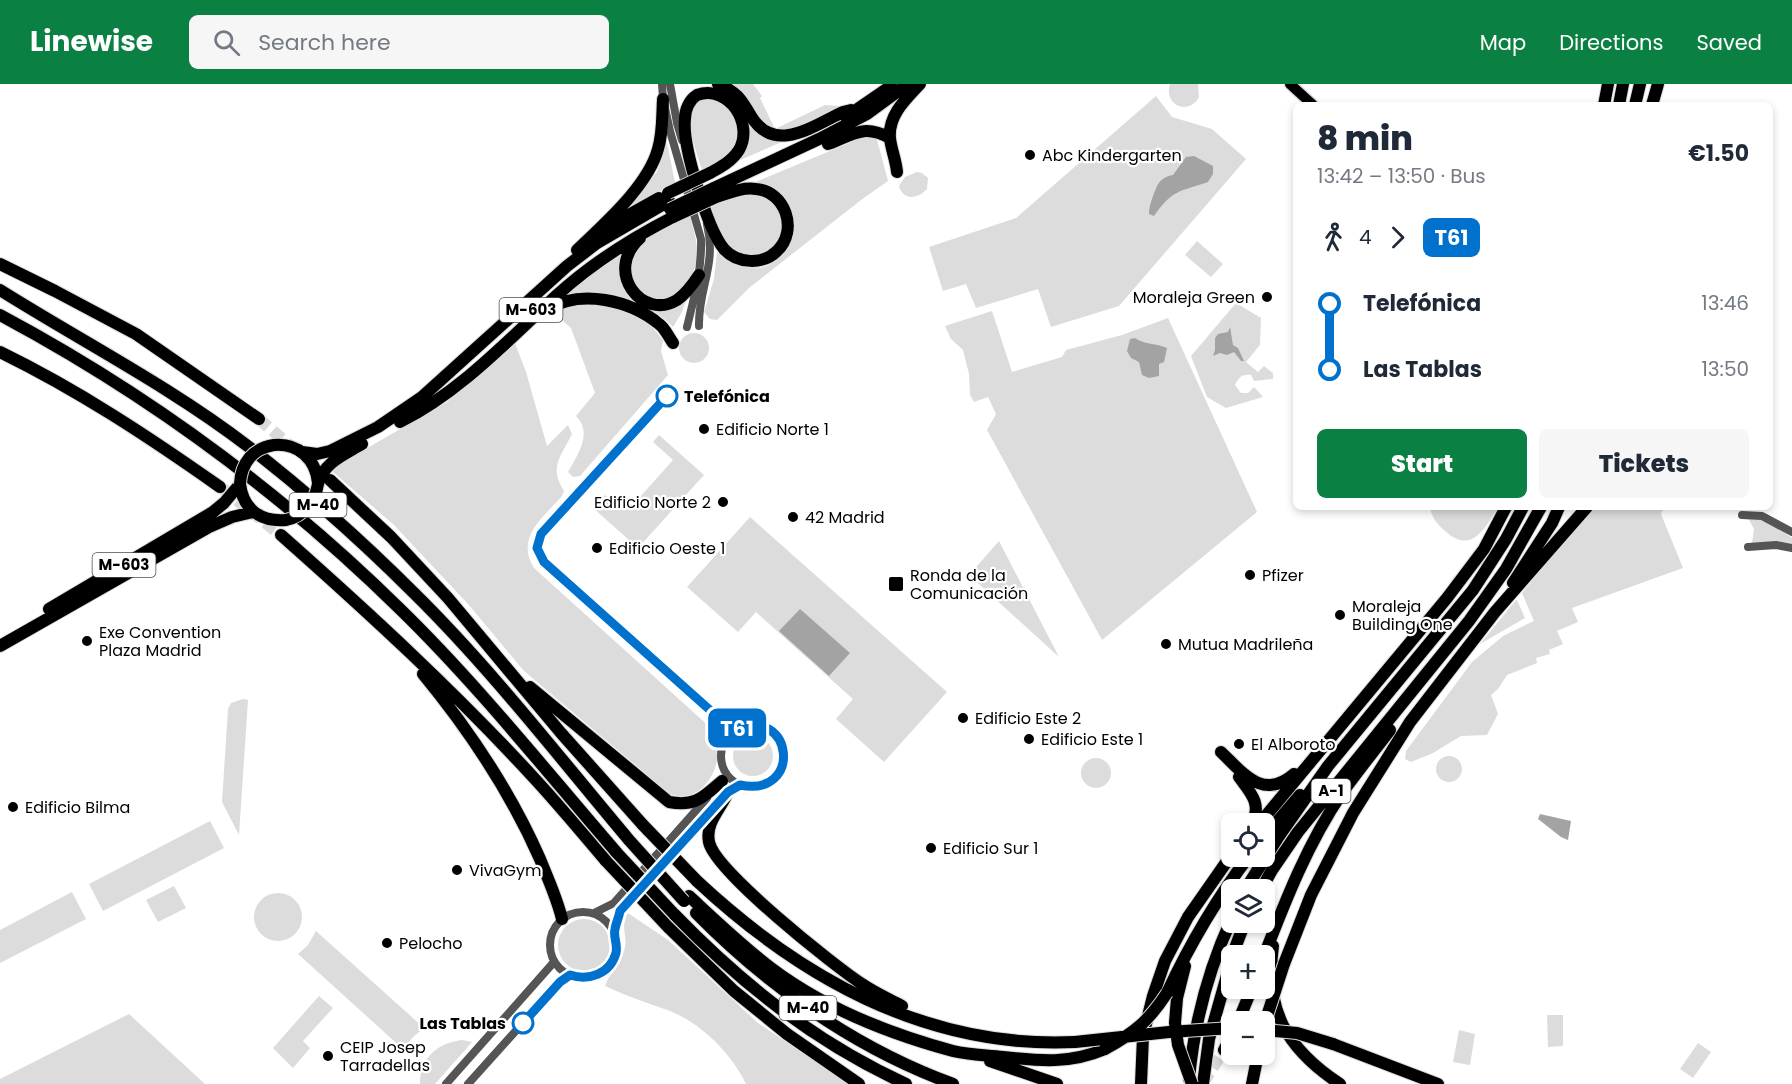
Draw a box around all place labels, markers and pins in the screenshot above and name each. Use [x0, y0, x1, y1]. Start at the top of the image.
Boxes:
place label: Abc Kindergarten [1042, 144, 1182, 167]
marker: Abc Kindergarten [1023, 148, 1037, 162]
place label: Moraleja Green [1133, 286, 1255, 309]
marker: Moraleja Green [1260, 290, 1274, 304]
marker: Telefónica [656, 385, 678, 407]
place label: Telefónica [684, 385, 770, 408]
place label: Edificio Norte 1 [716, 418, 829, 441]
marker: Edificio Norte 1 [697, 422, 711, 436]
place label: Edificio Norte 2 [594, 491, 711, 514]
marker: Edificio Norte 2 [716, 495, 730, 509]
place label: 42 Madrid [805, 506, 885, 529]
marker: 42 Madrid [786, 510, 800, 524]
place label: Edificio Oeste 1 [609, 537, 725, 560]
marker: Edificio Oeste 1 [590, 541, 604, 555]
place label: Ronda de la Comunicación [910, 564, 1028, 605]
place label: Pfizer [1262, 564, 1304, 587]
marker: Pfizer [1243, 568, 1257, 582]
marker: Ronda de la Comunicación [887, 575, 905, 593]
place label: Moraleja Building One [1352, 595, 1453, 636]
marker: Moraleja Building One [1333, 608, 1347, 622]
place label: Exe Convention Plaza Madrid [99, 621, 221, 662]
place label: Mutua Madrileña [1178, 633, 1313, 656]
marker: Exe Convention Plaza Madrid [80, 634, 94, 648]
marker: Mutua Madrileña [1159, 637, 1173, 651]
place label: Edificio Este 2 [975, 707, 1081, 730]
marker: Edificio Este 2 [956, 711, 970, 725]
place label: Edificio Este 1 [1041, 728, 1143, 751]
marker: Edificio Este 1 [1022, 732, 1036, 746]
place label: El Alboroto [1251, 733, 1335, 756]
marker: El Alboroto [1232, 737, 1246, 751]
place label: Edificio Bilma [25, 796, 130, 819]
marker: Edificio Bilma [6, 800, 20, 814]
place label: Edificio Sur 1 [943, 837, 1038, 860]
marker: Edificio Sur 1 [924, 841, 938, 855]
place label: VivaGym [469, 859, 541, 882]
marker: VivaGym [450, 863, 464, 877]
place label: Pelocho [399, 932, 463, 955]
marker: Pelocho [380, 936, 394, 950]
place label: Las Tablas [419, 1012, 506, 1035]
marker: Las Tablas [512, 1012, 534, 1034]
place label: CEIP Josep Tarradellas [340, 1036, 430, 1077]
marker: CEIP Josep Tarradellas [321, 1049, 335, 1063]

